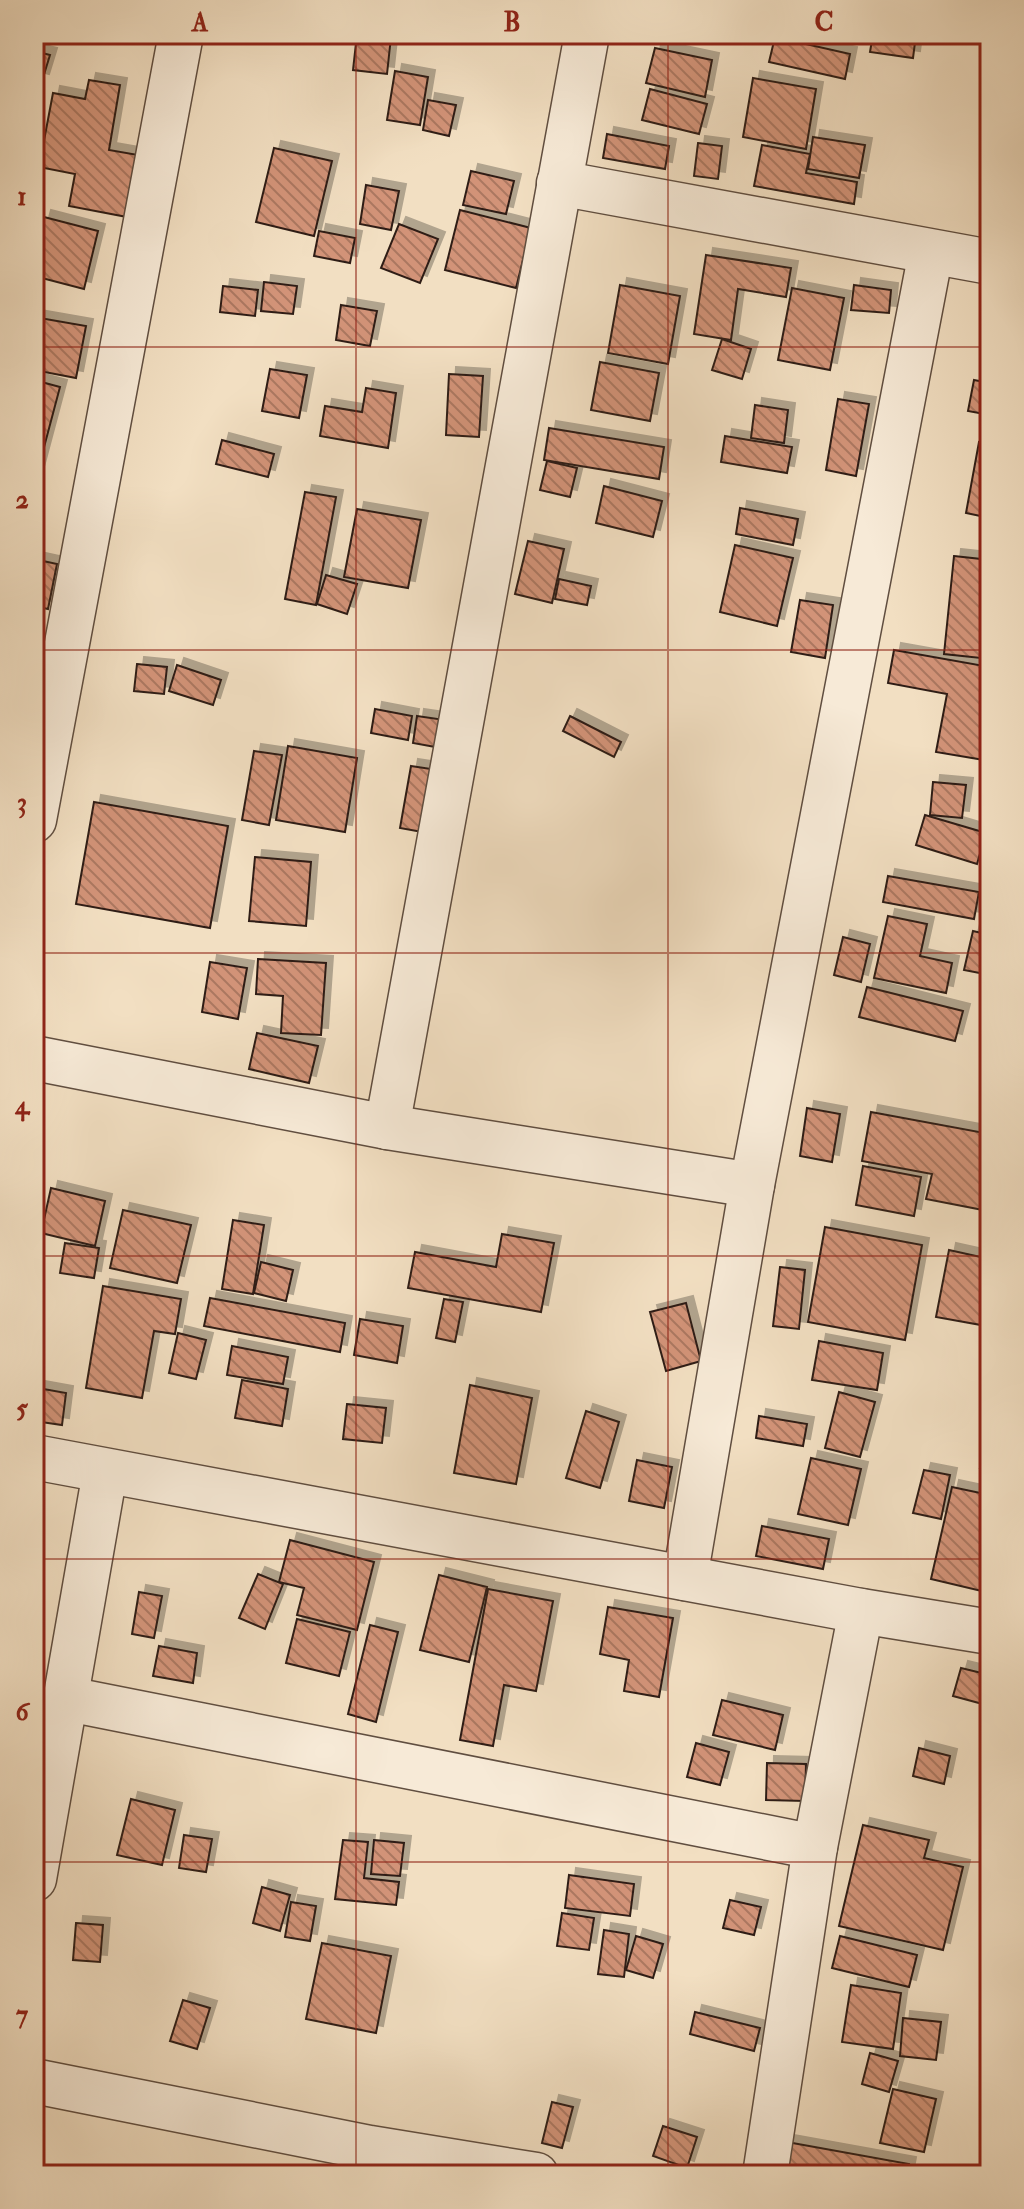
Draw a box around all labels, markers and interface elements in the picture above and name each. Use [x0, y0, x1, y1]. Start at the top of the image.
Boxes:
text: A [191, 7, 209, 39]
text: B [503, 7, 521, 39]
text: C [814, 7, 834, 39]
text: 1 [17, 181, 27, 213]
text: 2 [15, 484, 29, 516]
text: 3 [17, 787, 27, 819]
text: 4 [14, 1090, 31, 1122]
text: 5 [16, 1393, 28, 1425]
text: 6 [15, 1696, 30, 1728]
text: 7 [16, 1999, 28, 2031]

